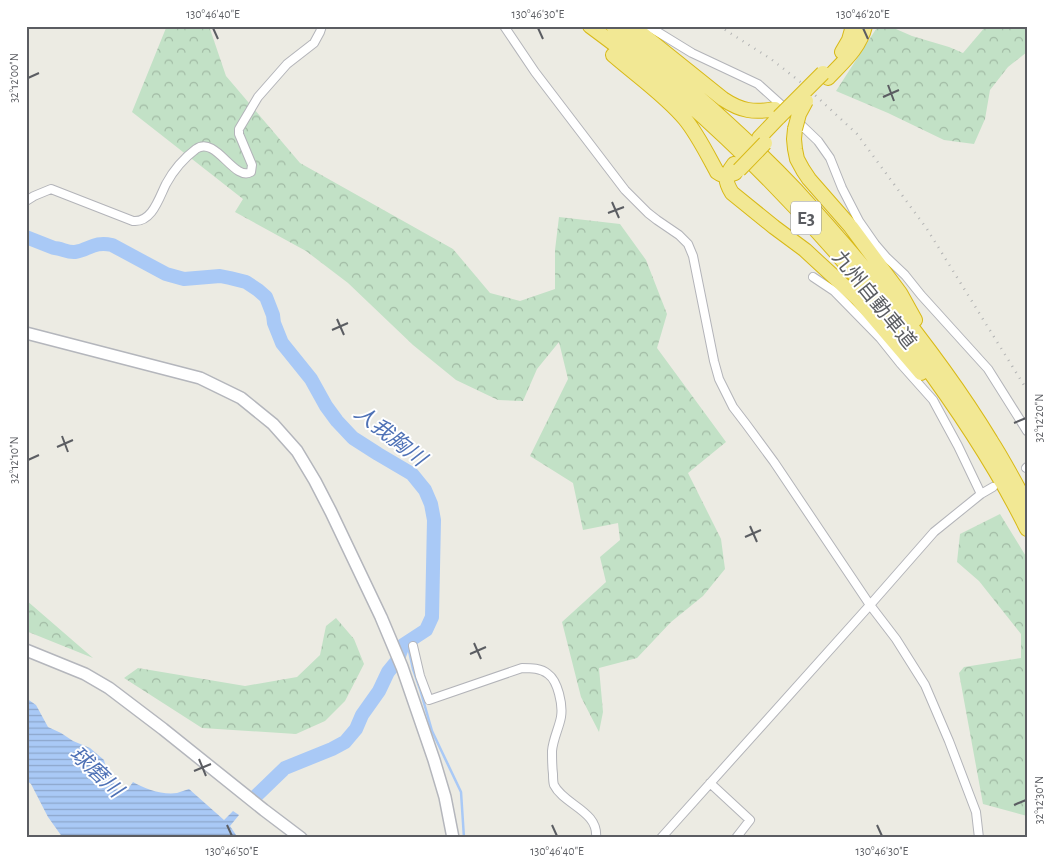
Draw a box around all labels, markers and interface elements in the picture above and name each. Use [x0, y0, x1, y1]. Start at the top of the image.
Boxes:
text: 130°46'40"E [186, 8, 240, 20]
text: 130°46'30"E [512, 8, 565, 20]
text: 130°46'20"E [836, 8, 890, 20]
text: 32°12'00"N [8, 53, 20, 103]
road number: E3 [791, 202, 821, 234]
street label: 九州自動車道 [828, 246, 920, 353]
text: 32°12'20"N [1033, 394, 1045, 442]
water label: 人我胸川 [350, 401, 432, 471]
text: 32°12'10"N [8, 436, 20, 484]
water label: 球磨川 [66, 742, 128, 803]
text: 32°12'30"N [1033, 776, 1045, 824]
text: 130°46'50"E [206, 845, 259, 857]
text: 130°46'40"E [530, 845, 584, 857]
text: 130°46'30"E [856, 845, 909, 857]

